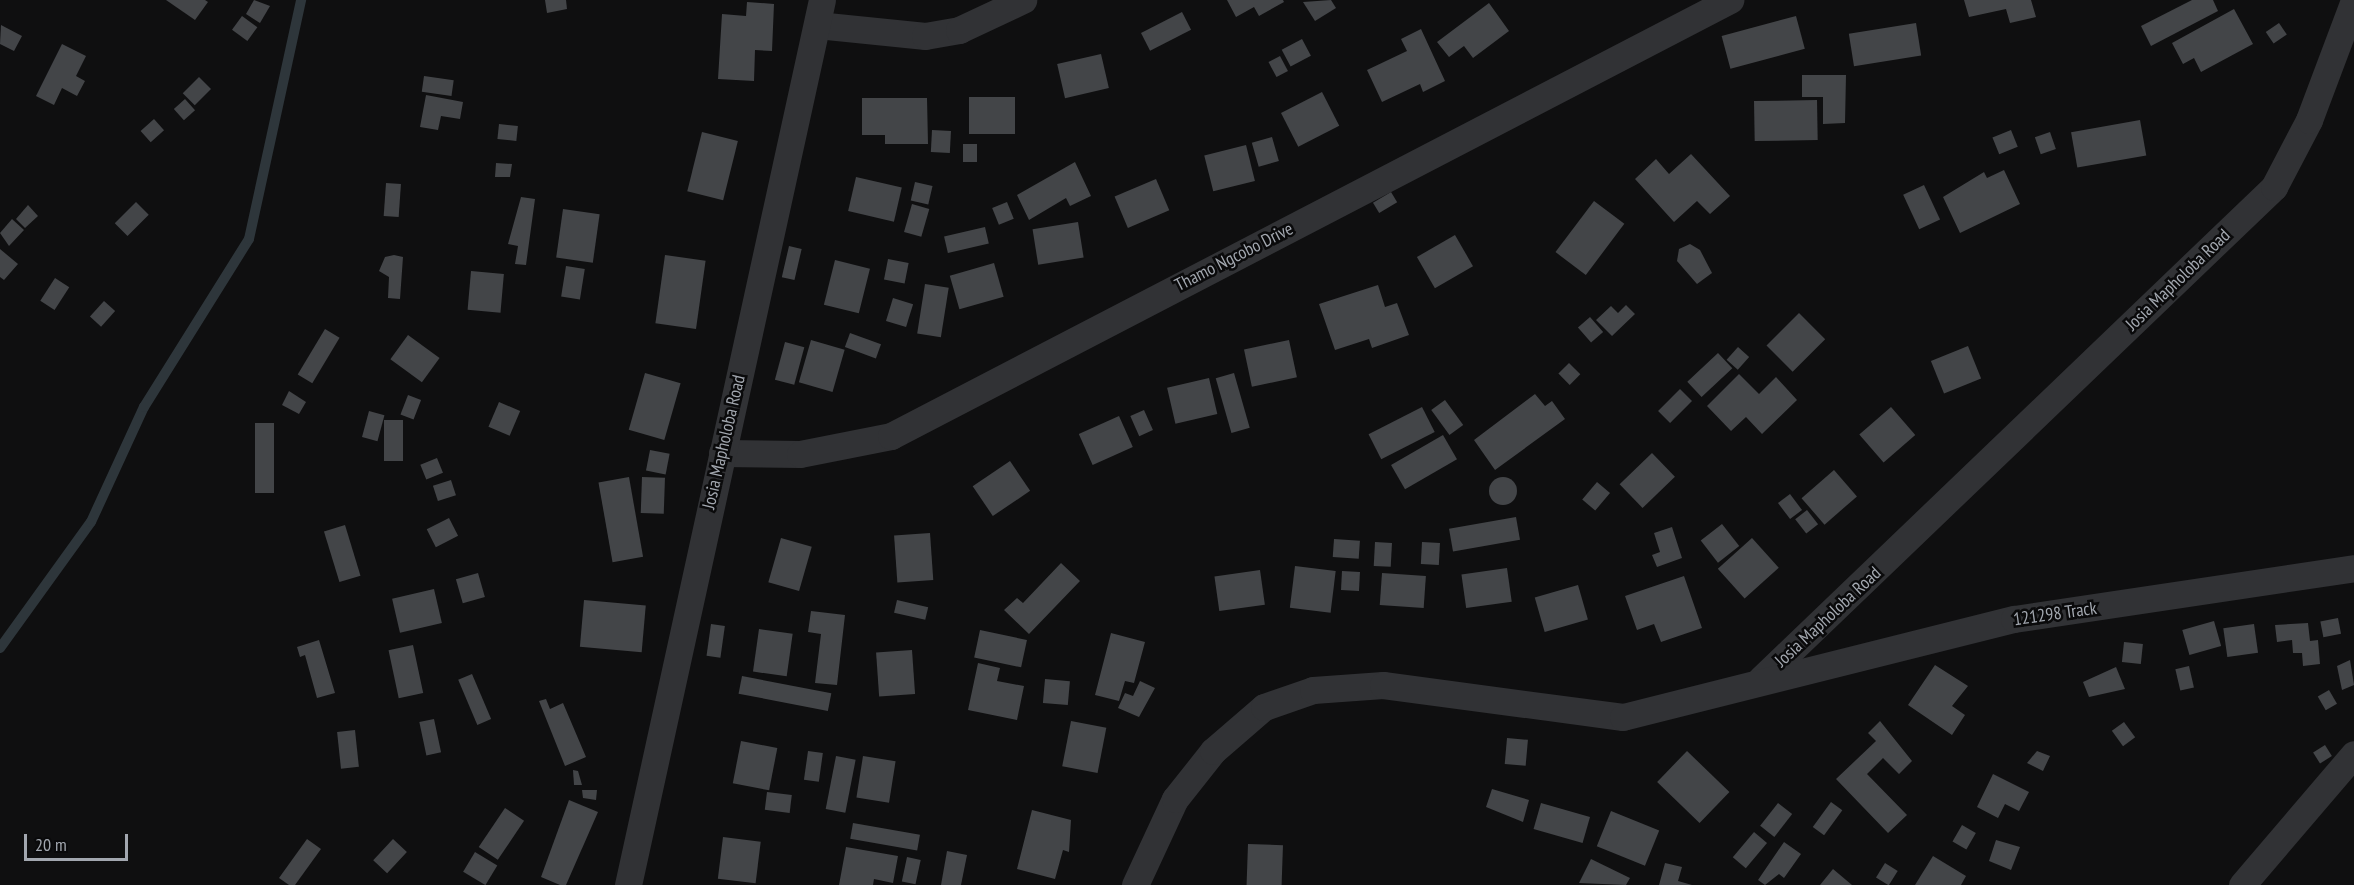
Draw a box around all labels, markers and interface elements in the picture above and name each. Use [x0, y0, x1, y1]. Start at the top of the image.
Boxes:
street label: Thamo Ngcobo Drive [1171, 218, 1297, 296]
street label: Josia Mapholoba Road [2121, 225, 2235, 335]
street label: Josia Mapholoba Road [698, 373, 750, 511]
street label: Josia Mapholoba Road [1771, 562, 1885, 672]
street label: 121298 Track [2012, 597, 2098, 631]
scale bar [27, 822, 130, 860]
text: 20 m [35, 833, 67, 856]

